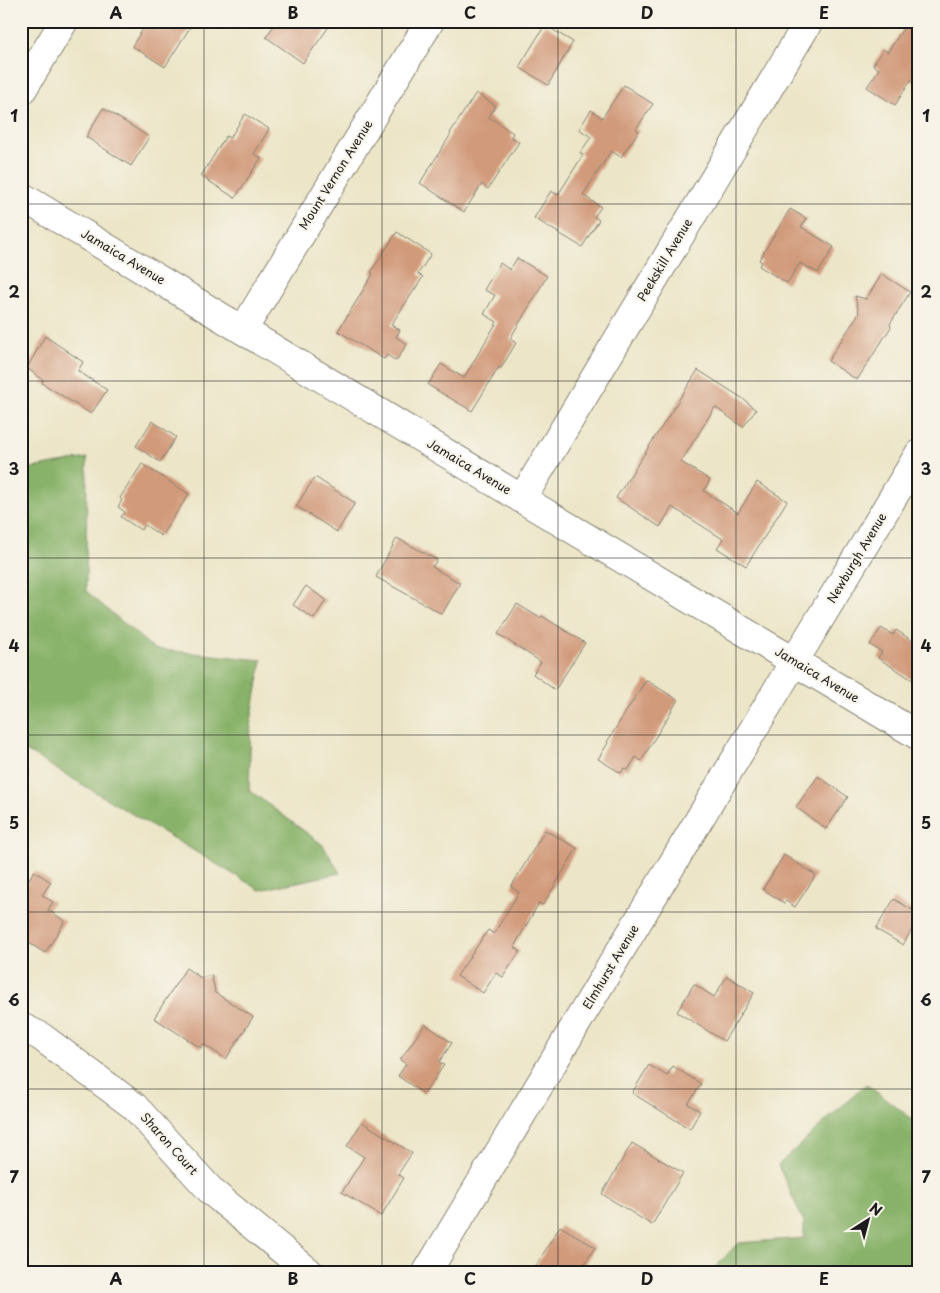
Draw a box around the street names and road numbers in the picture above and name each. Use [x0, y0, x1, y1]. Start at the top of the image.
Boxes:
street label: Mount Vernon Avenue [294, 116, 377, 233]
street label: Peekskill Avenue [632, 214, 696, 304]
street label: Jamaica Avenue [78, 224, 169, 289]
street label: Jamaica Avenue [424, 434, 515, 499]
street label: Newburgh Avenue [822, 509, 890, 606]
street label: Jamaica Avenue [772, 642, 863, 707]
street label: Elmhurst Avenue [578, 920, 643, 1012]
street label: Sharon Court [137, 1108, 203, 1179]

